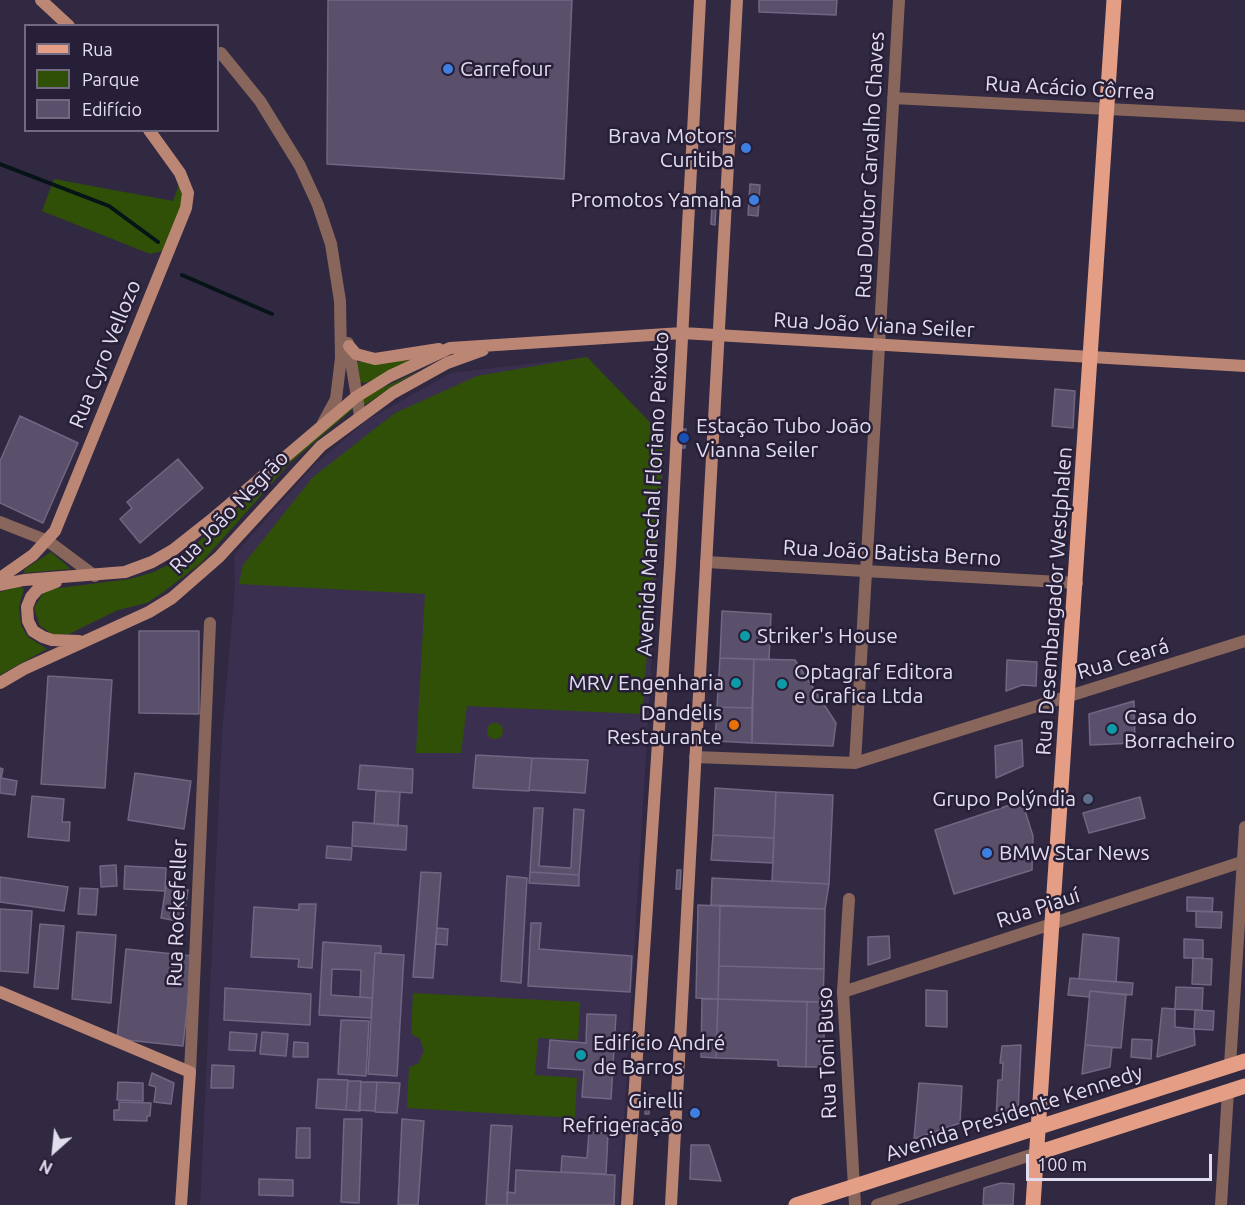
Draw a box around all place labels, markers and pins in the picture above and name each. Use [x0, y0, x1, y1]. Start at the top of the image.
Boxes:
place label: Carrefour [460, 56, 551, 82]
marker: Carrefour [441, 62, 455, 76]
place label: Brava Motors Curitiba [608, 123, 734, 173]
marker: Brava Motors Curitiba [739, 141, 753, 155]
place label: Promotos Yamaha [570, 187, 742, 213]
marker: Promotos Yamaha [747, 193, 761, 207]
place label: Estação Tubo João Vianna Seiler [696, 413, 872, 463]
marker: Estação Tubo João Vianna Seiler [677, 431, 691, 445]
place label: Striker's House [757, 623, 898, 649]
marker: Striker's House [738, 629, 752, 643]
place label: Optagraf Editora e Grafica Ltda [794, 659, 953, 709]
place label: MRV Engenharia [568, 670, 724, 696]
marker: MRV Engenharia [729, 676, 743, 690]
marker: Optagraf Editora e Grafica Ltda [775, 677, 789, 691]
place label: Dandelis Restaurante [607, 700, 722, 750]
place label: Casa do Borracheiro [1124, 704, 1235, 754]
marker: Dandelis Restaurante [727, 718, 741, 732]
marker: Casa do Borracheiro [1105, 722, 1119, 736]
place label: Grupo Polýndia [932, 786, 1076, 812]
marker: Grupo Polýndia [1081, 792, 1095, 806]
place label: BMW Star News [999, 840, 1150, 866]
marker: BMW Star News [980, 846, 994, 860]
place label: Edifício André de Barros [593, 1030, 725, 1080]
marker: Edifício André de Barros [574, 1048, 588, 1062]
place label: Girelli Refrigeração [562, 1088, 683, 1138]
marker: Girelli Refrigeração [688, 1106, 702, 1120]

